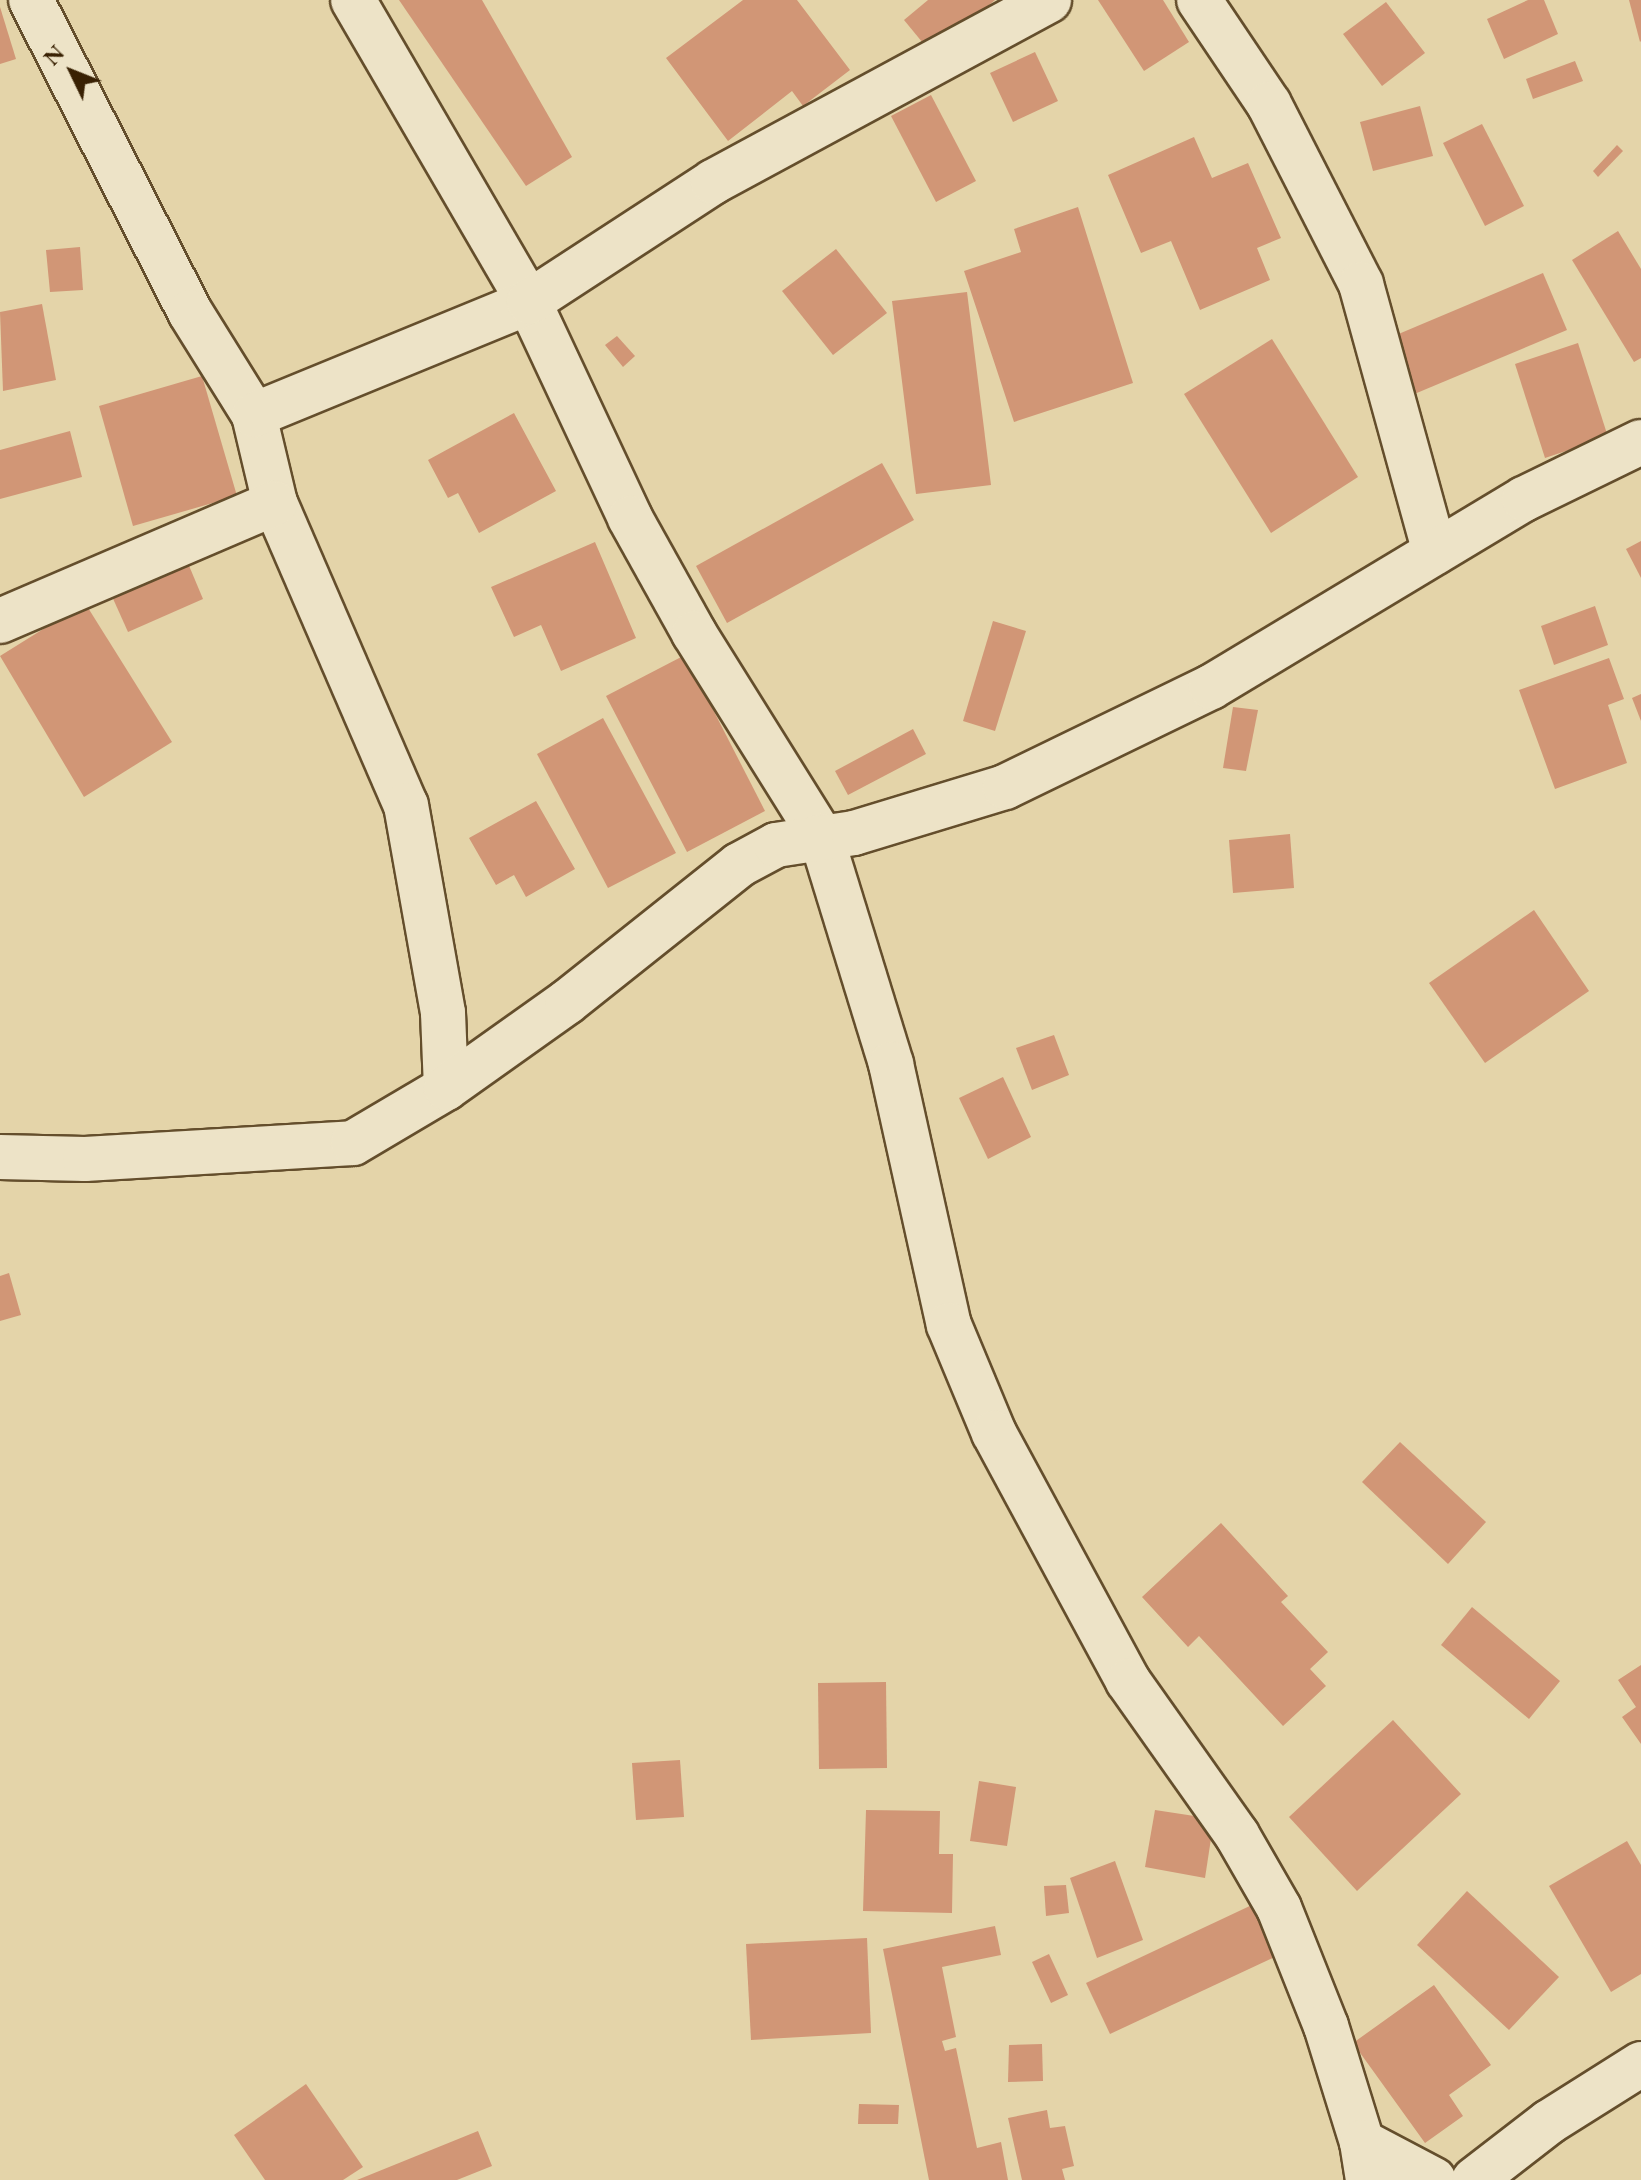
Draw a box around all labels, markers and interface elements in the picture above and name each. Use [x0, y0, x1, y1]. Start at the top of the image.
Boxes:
north arrow [32, 32, 112, 112]
text: N [37, 39, 71, 72]

